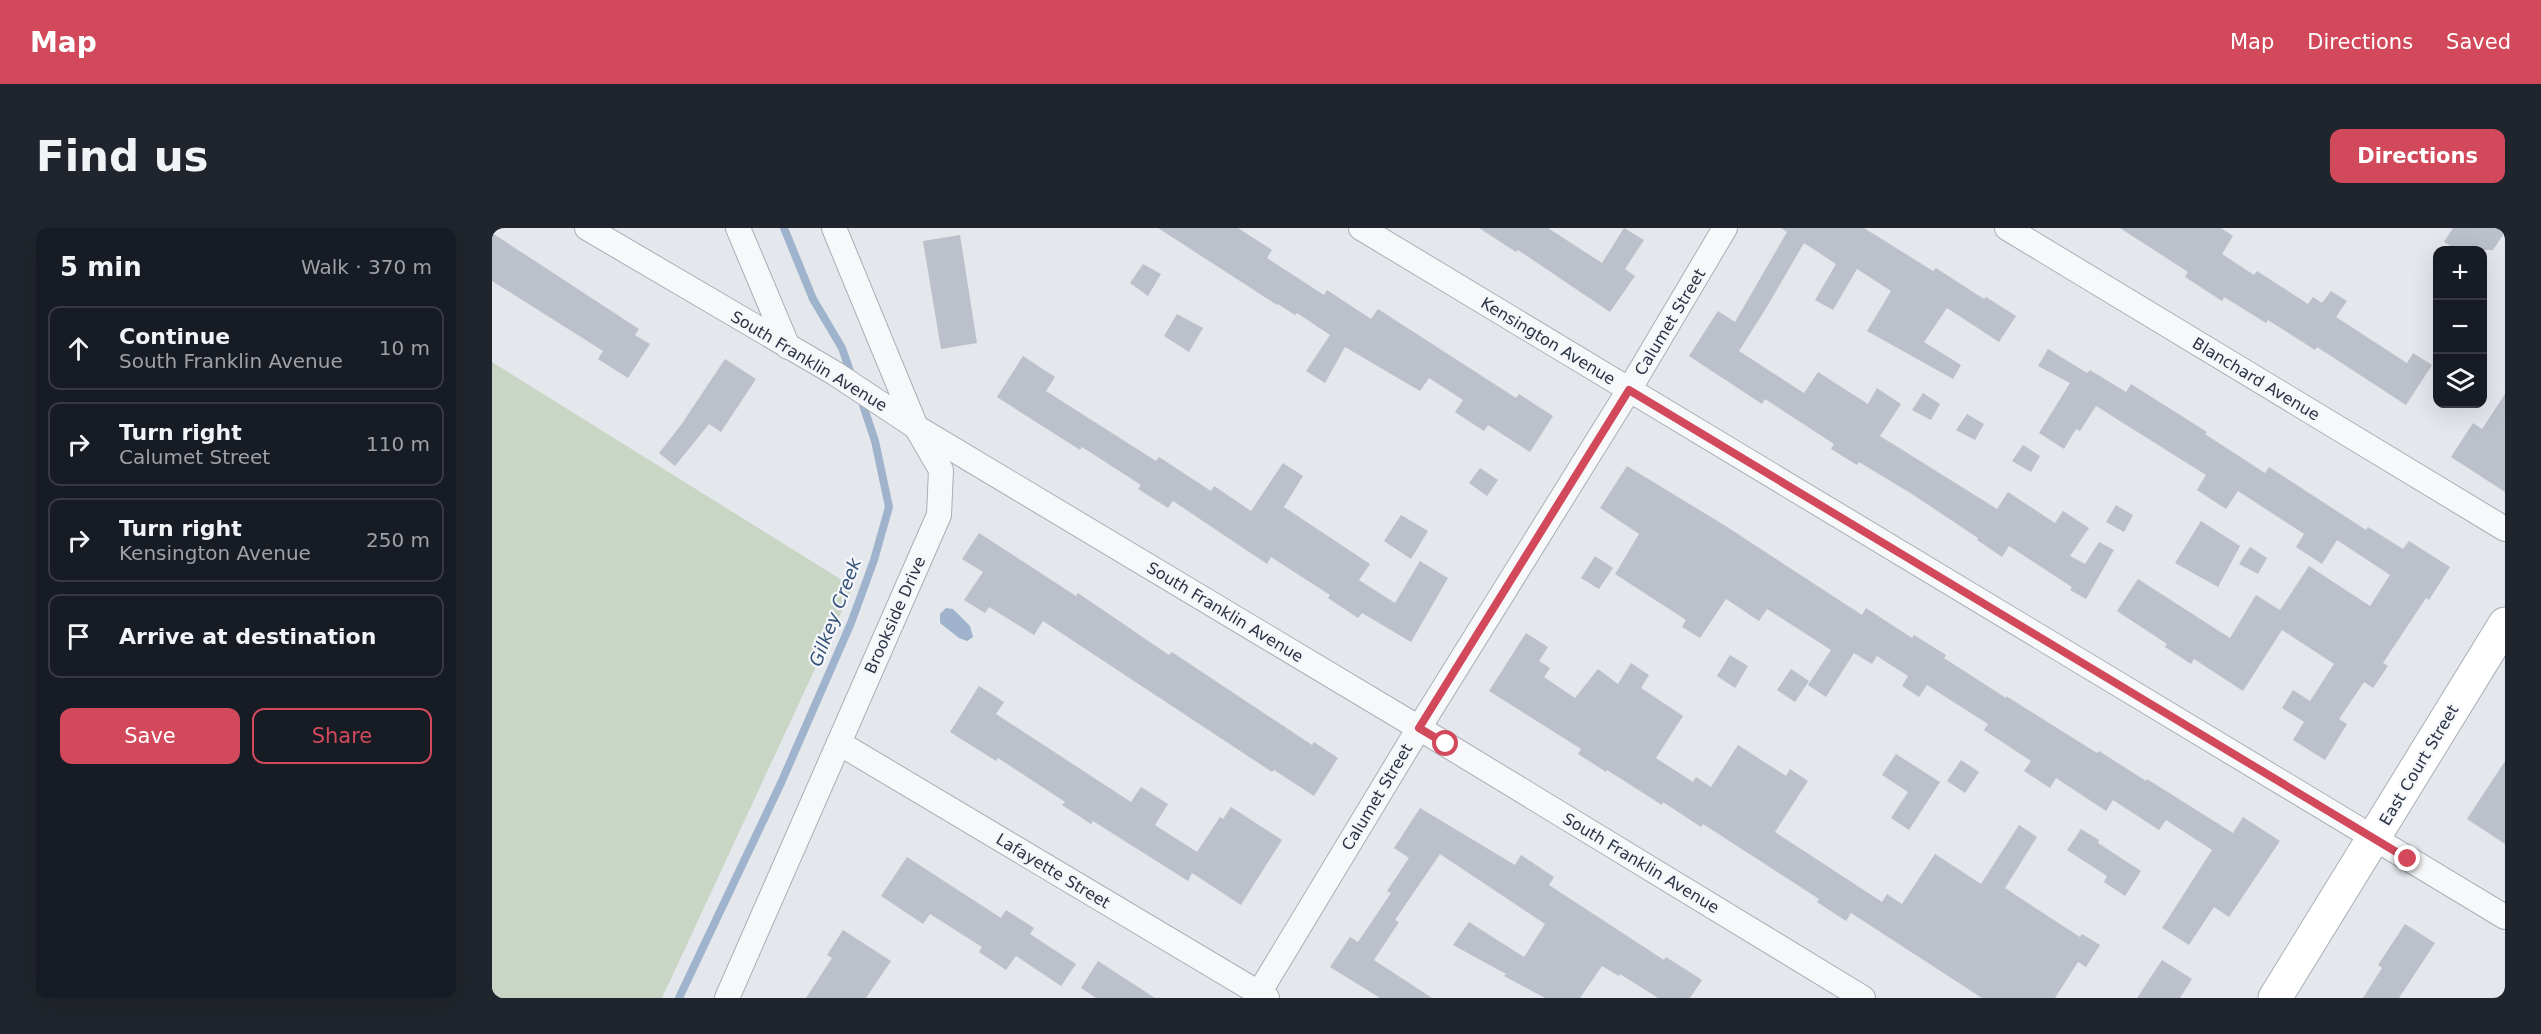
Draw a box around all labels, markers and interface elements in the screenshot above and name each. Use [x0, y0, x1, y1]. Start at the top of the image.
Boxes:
text: Map [30, 26, 97, 59]
text: Map [2230, 30, 2274, 54]
text: Directions [2307, 30, 2413, 54]
text: Saved [2446, 30, 2511, 54]
button: Directions [2330, 129, 2505, 183]
text: Find us [36, 132, 209, 181]
map controls [2433, 246, 2487, 408]
button: + [2433, 246, 2487, 300]
text: 5 min [60, 252, 142, 282]
text: Walk · 370 m [301, 255, 432, 279]
street label: Calumet Street [1631, 265, 1709, 379]
street label: Kensington Avenue [1477, 293, 1619, 389]
button: − [2433, 300, 2487, 354]
street label: South Franklin Avenue [727, 307, 891, 415]
text: Continue [119, 324, 230, 349]
icon: ahead [62, 332, 95, 365]
street label: Blanchard Avenue [2189, 333, 2323, 425]
text: 10 m [379, 336, 430, 360]
text: South Franklin Avenue [119, 349, 343, 373]
button: layers [2433, 354, 2487, 408]
text: Turn right [119, 420, 242, 445]
icon: right [62, 428, 95, 461]
text: 110 m [366, 432, 430, 456]
text: Calumet Street [119, 445, 270, 469]
text: Turn right [119, 516, 242, 541]
icon: right [62, 524, 95, 557]
text: 250 m [366, 528, 430, 552]
text: Kensington Avenue [119, 541, 311, 565]
water label: Gilkey Creek [805, 553, 866, 669]
street label: Brookside Drive [861, 553, 929, 677]
street label: South Franklin Avenue [1143, 558, 1307, 666]
icon: arrive [62, 620, 95, 653]
text: Arrive at destination [119, 624, 376, 649]
street label: East Court Street [2376, 701, 2462, 829]
button: Save [60, 708, 240, 764]
button: Share [252, 708, 432, 764]
route start [1432, 730, 1458, 756]
street label: Calumet Street [1338, 740, 1416, 854]
street label: South Franklin Avenue [1559, 809, 1723, 917]
street label: Lafayette Street [993, 829, 1113, 913]
route end [2394, 845, 2420, 871]

